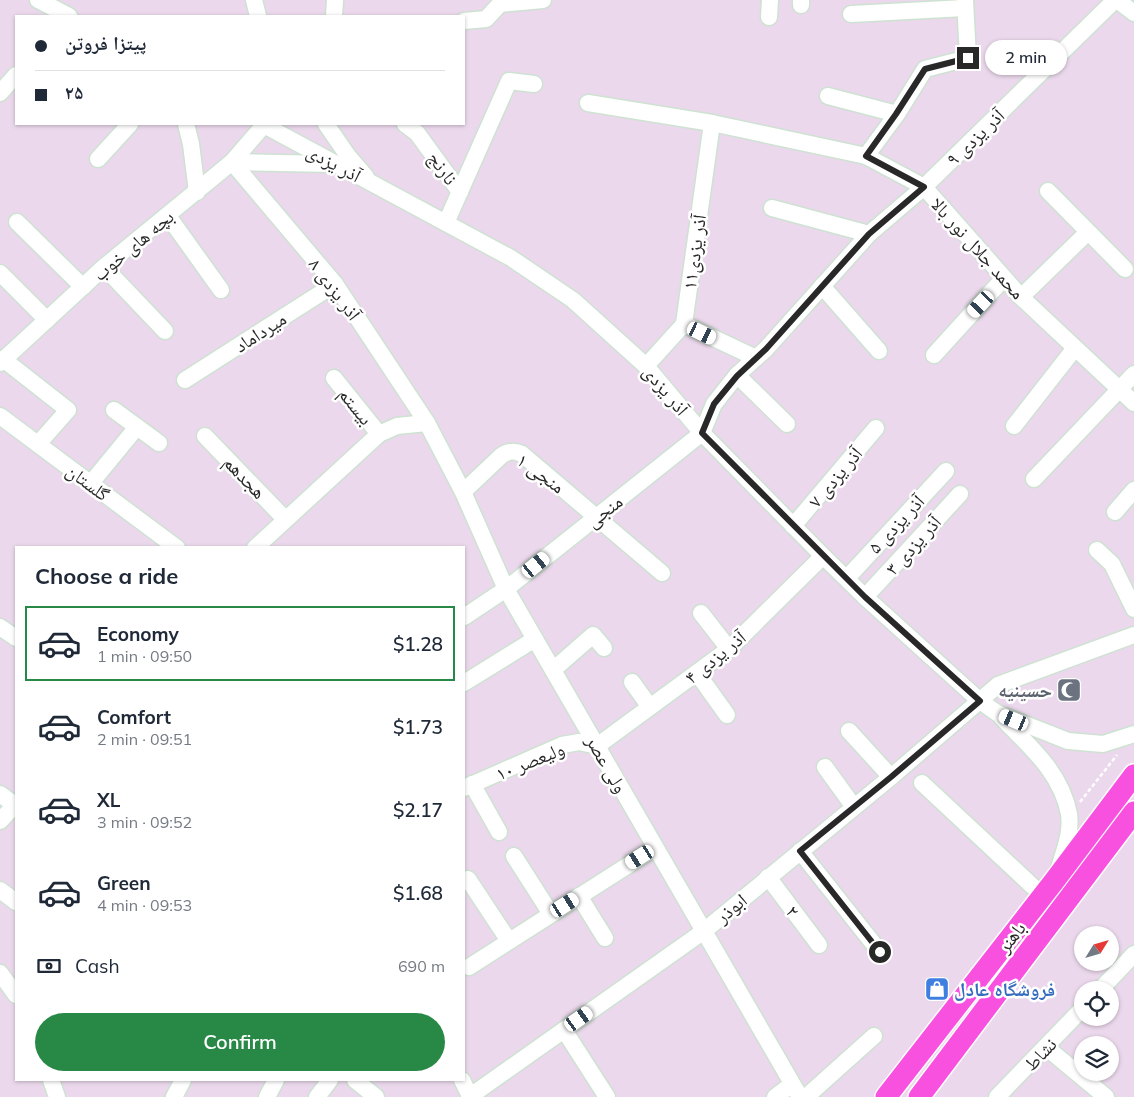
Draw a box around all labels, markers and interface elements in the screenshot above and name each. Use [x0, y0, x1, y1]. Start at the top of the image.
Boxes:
text: پیتزا فروتن [65, 31, 146, 55]
callout: 2 min [986, 40, 1068, 76]
route end [957, 47, 979, 69]
text: 2 min [1005, 47, 1047, 67]
text: ۲۵ [65, 80, 84, 104]
street label: آذر یزدی ۹ [941, 103, 1010, 171]
street label: آذر یزدی [303, 139, 366, 188]
street label: نارنج [422, 147, 463, 190]
street label: محمد جلال نور بالا [926, 192, 1030, 304]
street label: بچه های خوب [88, 204, 178, 286]
street label: آذر یزدی۱۱ [677, 212, 711, 291]
street label: ۸ آذر یزدی [304, 253, 367, 326]
car [965, 288, 996, 320]
street label: میرداماد [230, 306, 290, 358]
car [685, 320, 718, 346]
street label: آذر یزدی [638, 360, 695, 421]
street label: بیستم [333, 382, 378, 430]
street label: آذر یزدی ۷ [803, 441, 868, 512]
street label: منجی ۱ [512, 448, 570, 498]
street label: هجدهم [218, 450, 271, 504]
street label: گلستان [62, 458, 114, 506]
street label: منجی [581, 489, 627, 533]
street label: آذر یزدی ۵ [863, 489, 930, 559]
street label: آذر یزدی ۳ [880, 509, 947, 580]
car [519, 550, 552, 580]
text: Choose a ride [35, 562, 178, 590]
icon: car [37, 621, 82, 666]
text: Economy [97, 622, 179, 646]
street label: ۴ آذر یزدی [679, 624, 751, 689]
text: $1.28 [393, 632, 443, 656]
text: 1 min · 09:50 [97, 646, 192, 666]
mosque icon: حسینیه [1056, 677, 1082, 703]
place label: حسینیه [998, 678, 1052, 702]
icon: car [37, 704, 82, 749]
text: Comfort [97, 705, 171, 729]
car [997, 707, 1030, 733]
text: $1.73 [393, 715, 443, 739]
text: 2 min · 09:51 [97, 729, 192, 749]
street label: ولی عصر [580, 730, 633, 797]
street label: ۱۰ ولیعصر [492, 736, 568, 786]
icon: car [37, 787, 82, 832]
text: XL [97, 788, 120, 812]
text: $2.17 [393, 798, 443, 822]
text: 3 min · 09:52 [97, 812, 192, 832]
car [623, 843, 656, 871]
icon: car [37, 870, 82, 915]
text: Green [97, 871, 151, 895]
text: $1.68 [393, 881, 443, 905]
street label: ابوذر [710, 888, 752, 929]
car [548, 891, 581, 919]
text: 4 min · 09:53 [97, 895, 192, 915]
street label: ۲ [781, 900, 805, 922]
street label: باهنر [991, 917, 1031, 958]
north arrow [1074, 926, 1119, 971]
map controls [1074, 926, 1119, 1081]
route start [869, 941, 891, 963]
icon: cash [35, 952, 63, 980]
text: Cash [75, 954, 120, 978]
text: 690 m [398, 956, 445, 976]
shop icon: فروشگاه عادل [924, 976, 950, 1002]
place label: فروشگاه عادل [954, 977, 1055, 1001]
button: locate [1074, 981, 1119, 1026]
car [562, 1004, 595, 1034]
button: Confirm [35, 1013, 445, 1071]
street label: نشاط [1018, 1032, 1062, 1076]
button: layers [1074, 1036, 1119, 1081]

